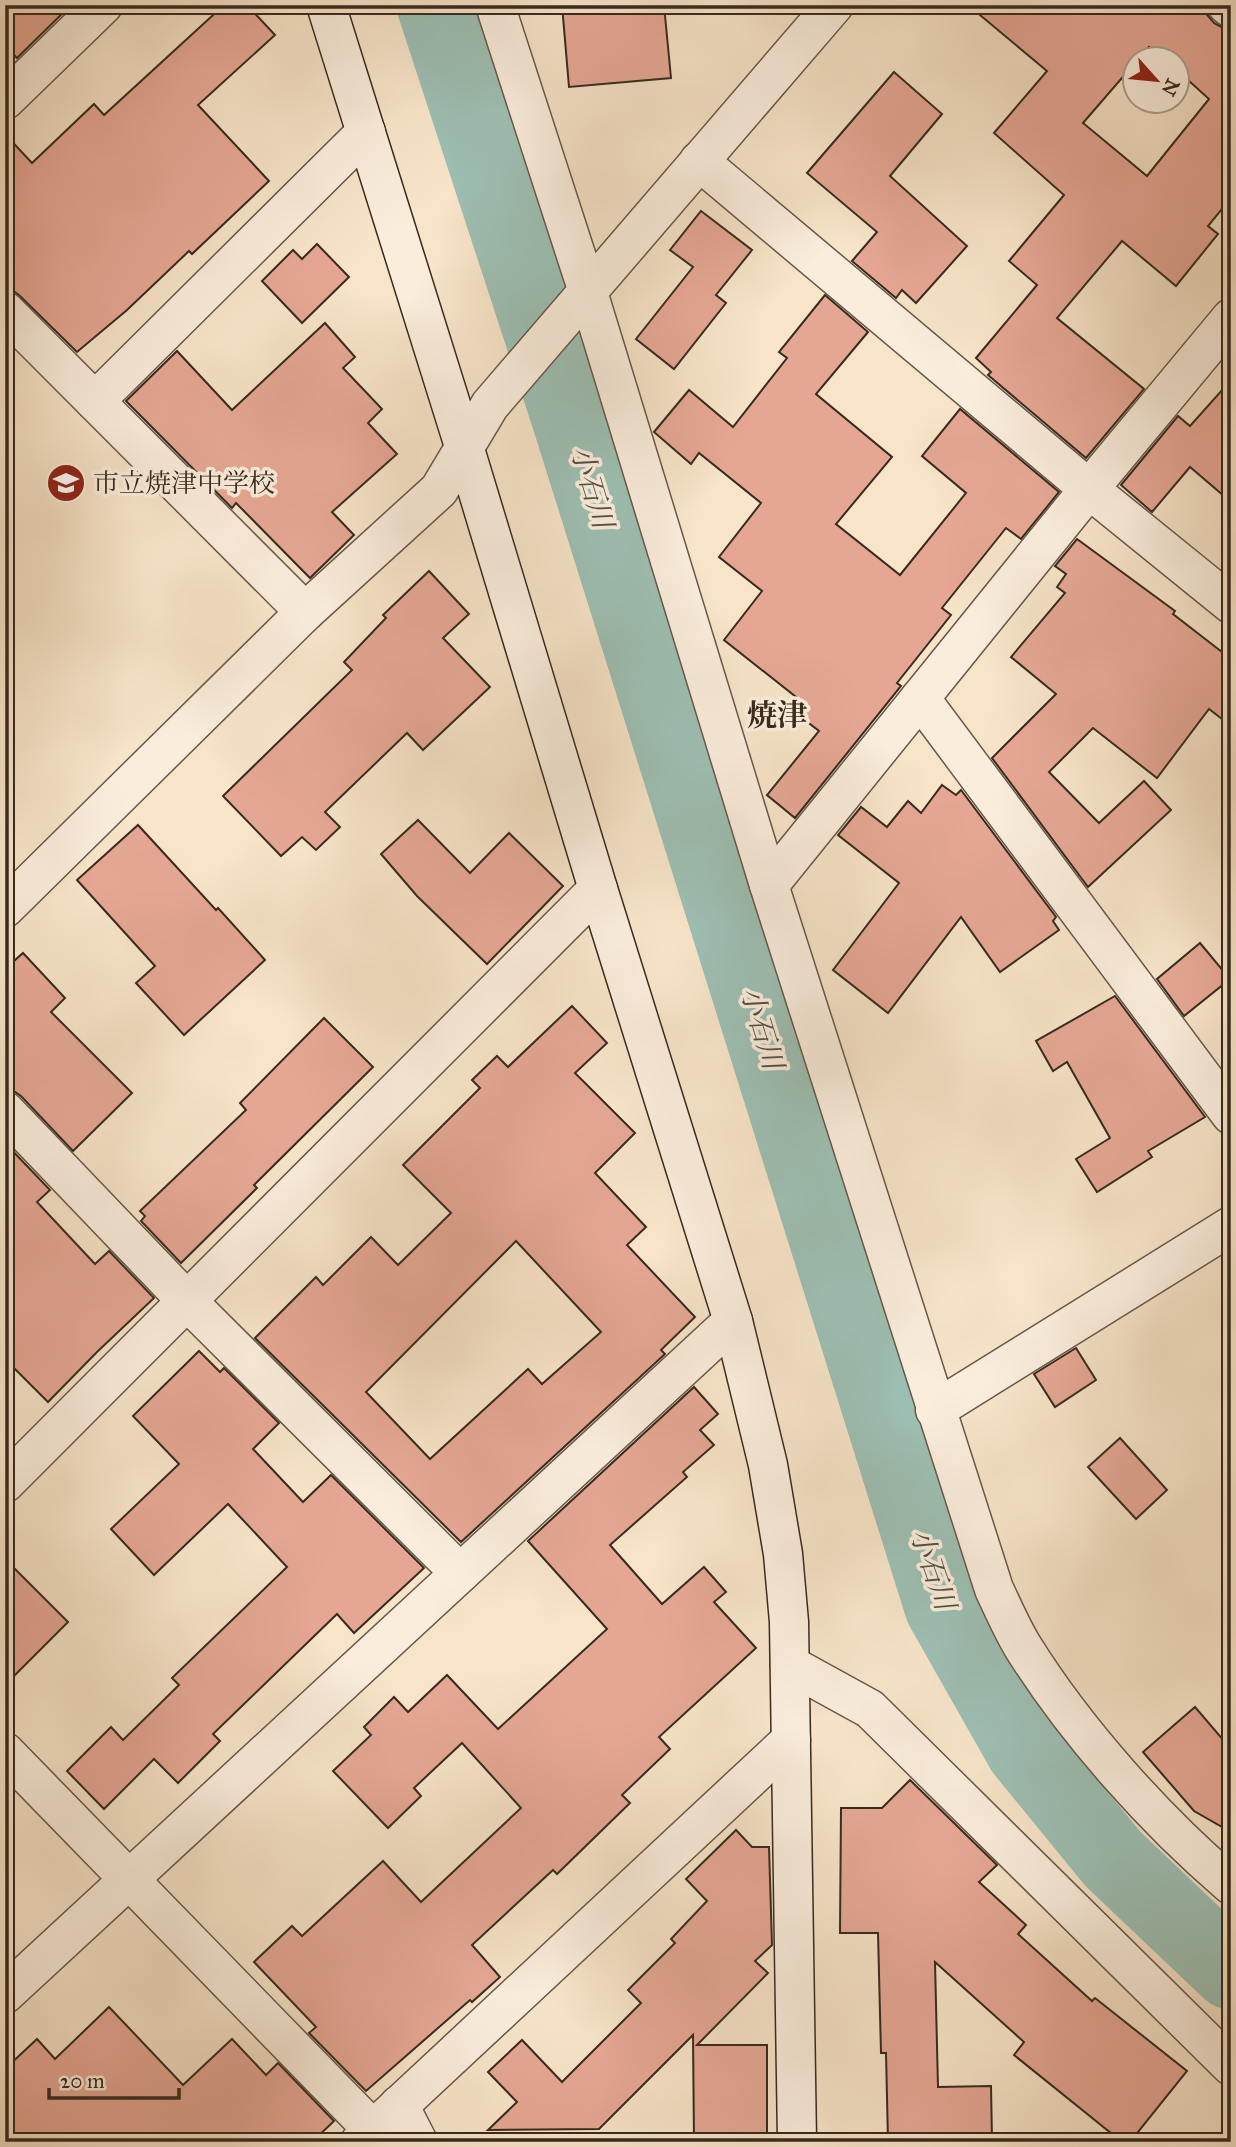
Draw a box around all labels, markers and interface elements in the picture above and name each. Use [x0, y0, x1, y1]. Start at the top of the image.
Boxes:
north arrow [1120, 46, 1190, 116]
text: N [1157, 75, 1185, 100]
water label: 小石川 [563, 442, 622, 535]
school or university icon: 市立焼津中学校 [45, 462, 87, 504]
place label: 市立焼津中学校 [93, 467, 275, 499]
district label: 焼津 [747, 697, 807, 733]
water label: 小石川 [733, 983, 792, 1076]
water label: 小石川 [903, 1524, 964, 1617]
scale bar [49, 2056, 178, 2100]
text: 20 m [60, 2068, 105, 2094]

